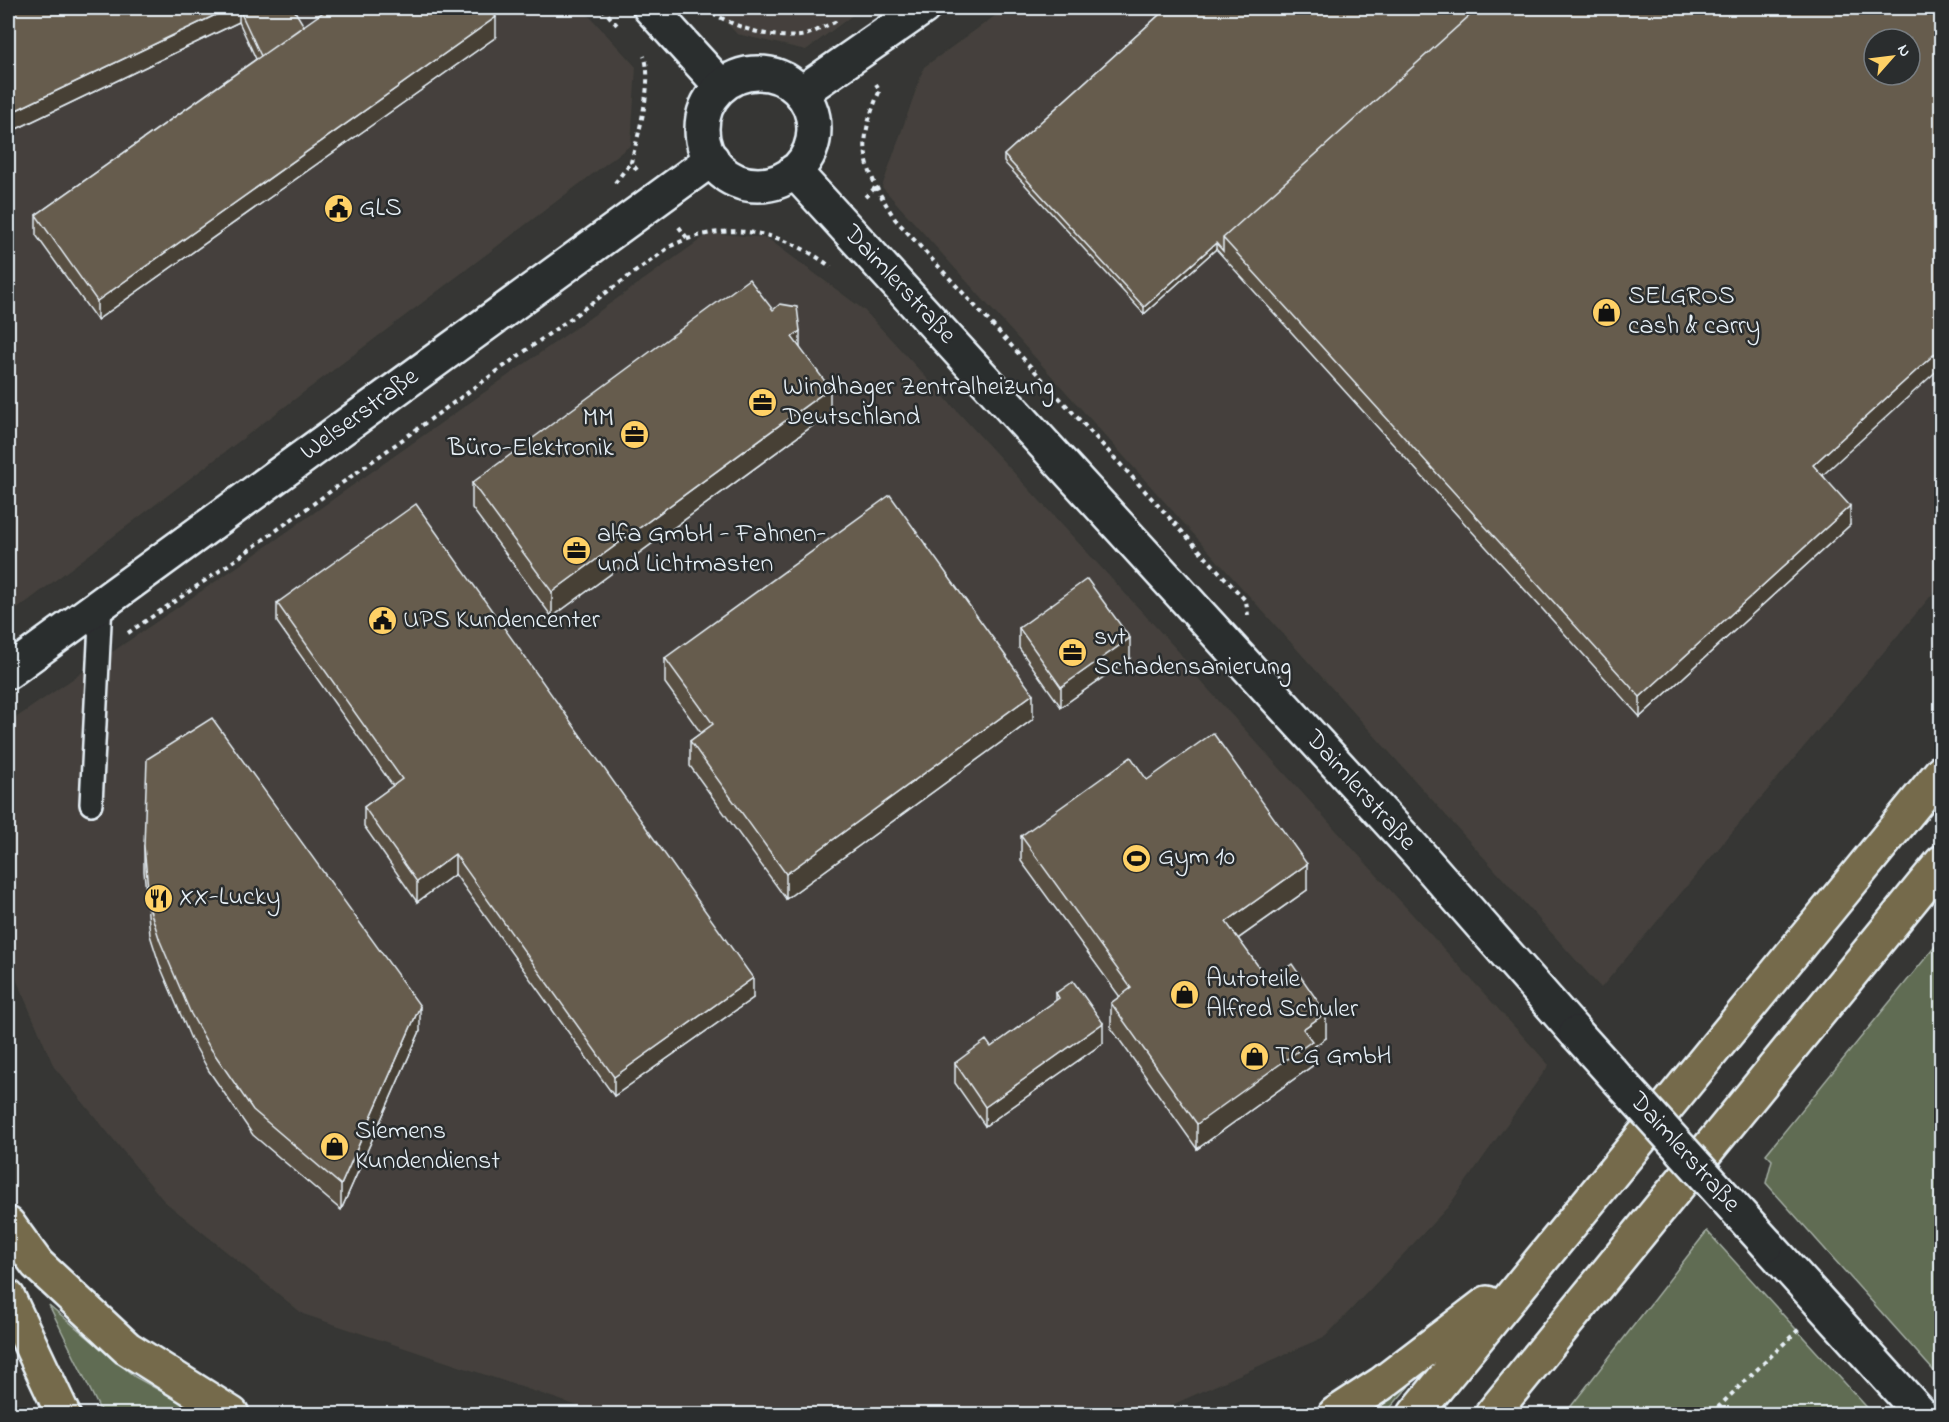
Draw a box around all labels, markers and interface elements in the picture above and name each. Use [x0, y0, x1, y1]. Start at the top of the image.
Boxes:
north arrow [1862, 27, 1922, 87]
text: N [1890, 40, 1917, 61]
place label: GLS [359, 190, 402, 228]
public building icon: GLS [322, 193, 354, 225]
street label: Daimlerstraße [833, 216, 965, 354]
place label: SELGROS cash & carry [1628, 278, 1760, 346]
shop icon: SELGROS cash & carry [1591, 296, 1623, 328]
street label: Welserstraße [293, 359, 427, 471]
place label: Windhager Zentralheizung Deutschland [782, 369, 1054, 437]
office icon: Windhager Zentralheizung Deutschland [746, 387, 778, 419]
place label: MM Büro-Elektronik [447, 400, 615, 468]
office icon: MM Büro-Elektronik [619, 418, 651, 450]
place label: alfa GmbH - Fahnen- und Lichtmasten [597, 516, 826, 584]
office icon: alfa GmbH - Fahnen- und Lichtmasten [560, 534, 592, 566]
place label: UPS Kundencenter [403, 602, 601, 640]
public building icon: UPS Kundencenter [366, 605, 398, 637]
place label: svt Schadensanierung [1094, 619, 1292, 687]
office icon: svt Schadensanierung [1057, 637, 1089, 669]
street label: Daimlerstraße [1295, 721, 1425, 860]
place label: Gym 10 [1158, 839, 1235, 877]
sports icon: Gym 10 [1121, 842, 1153, 874]
place label: XX-Lucky [179, 879, 281, 917]
restaurant icon: XX-Lucky [142, 882, 174, 914]
place label: Autoteile Alfred Schuler [1206, 961, 1359, 1029]
shop icon: Autoteile Alfred Schuler [1169, 979, 1201, 1011]
place label: TCG GmbH [1275, 1038, 1392, 1076]
shop icon: TCG GmbH [1238, 1041, 1270, 1073]
street label: Daimlerstraße [1619, 1083, 1749, 1222]
place label: Siemens Kundendienst [355, 1113, 500, 1181]
shop icon: Siemens Kundendienst [318, 1131, 350, 1163]

